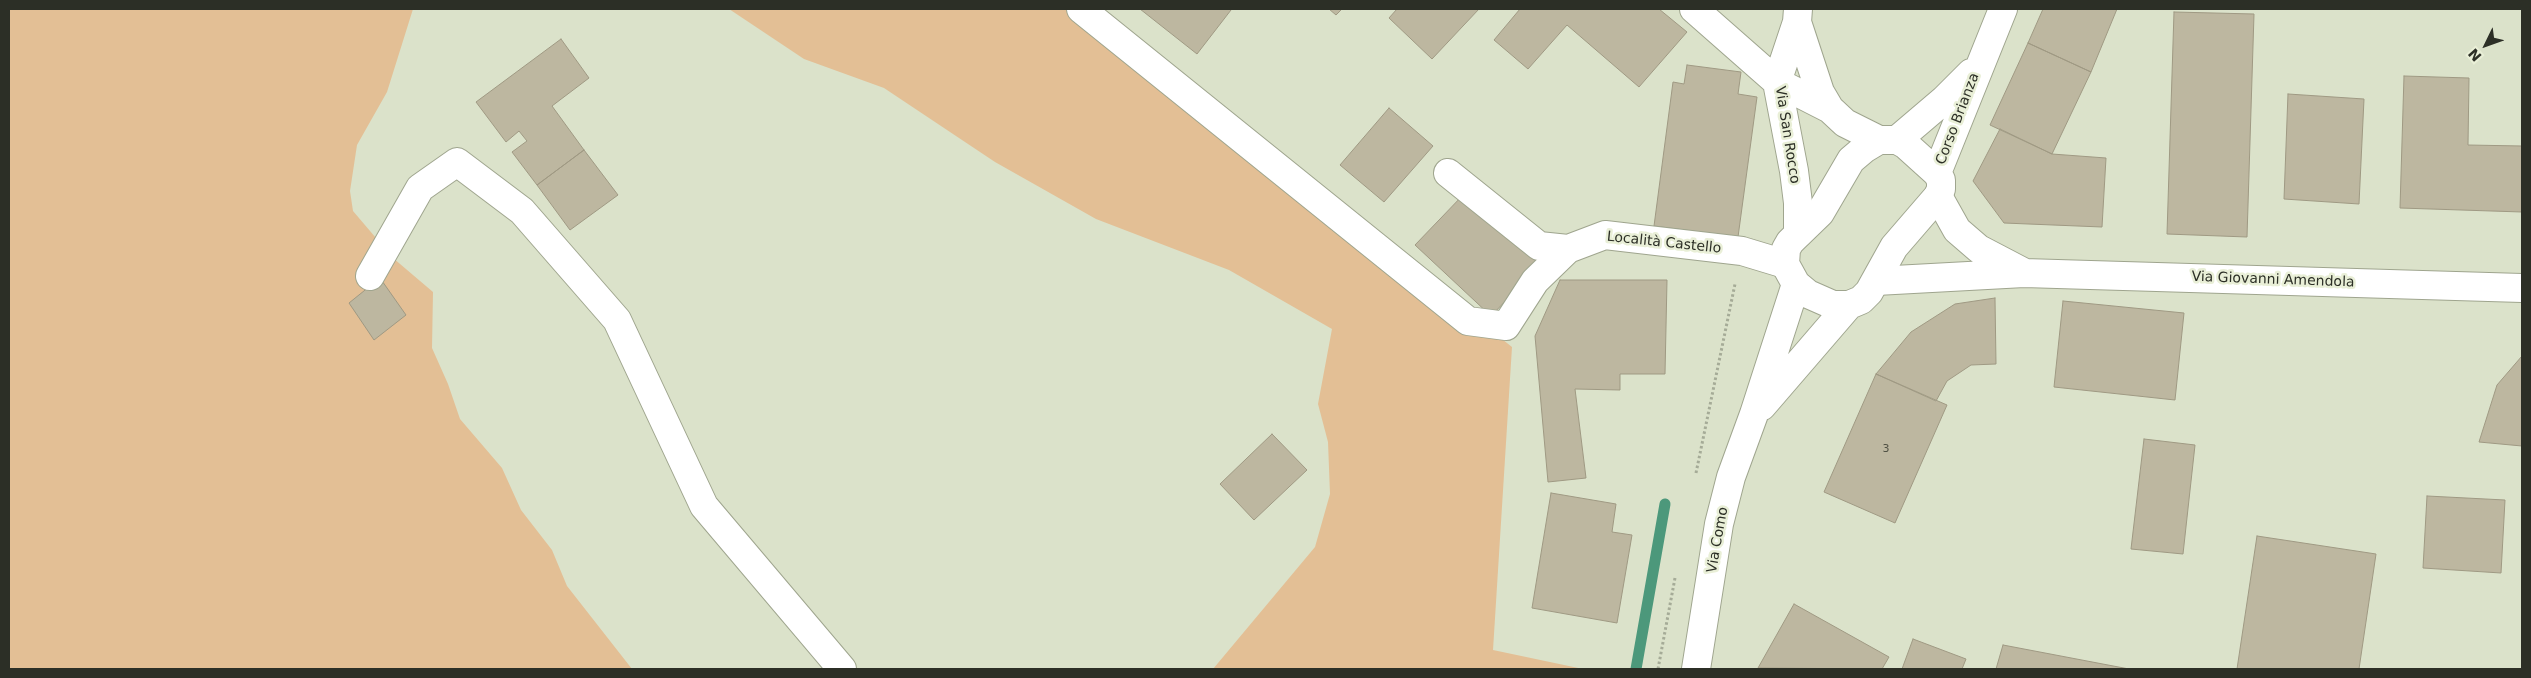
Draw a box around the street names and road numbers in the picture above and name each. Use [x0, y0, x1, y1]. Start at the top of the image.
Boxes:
street label: Corso Brianza [1933, 71, 1983, 167]
street label: Via San Rocco [1771, 85, 1803, 185]
street label: Località Castello [1606, 229, 1722, 257]
street label: Via Giovanni Amendola [2191, 269, 2355, 291]
street label: Via Como [1704, 506, 1732, 574]

